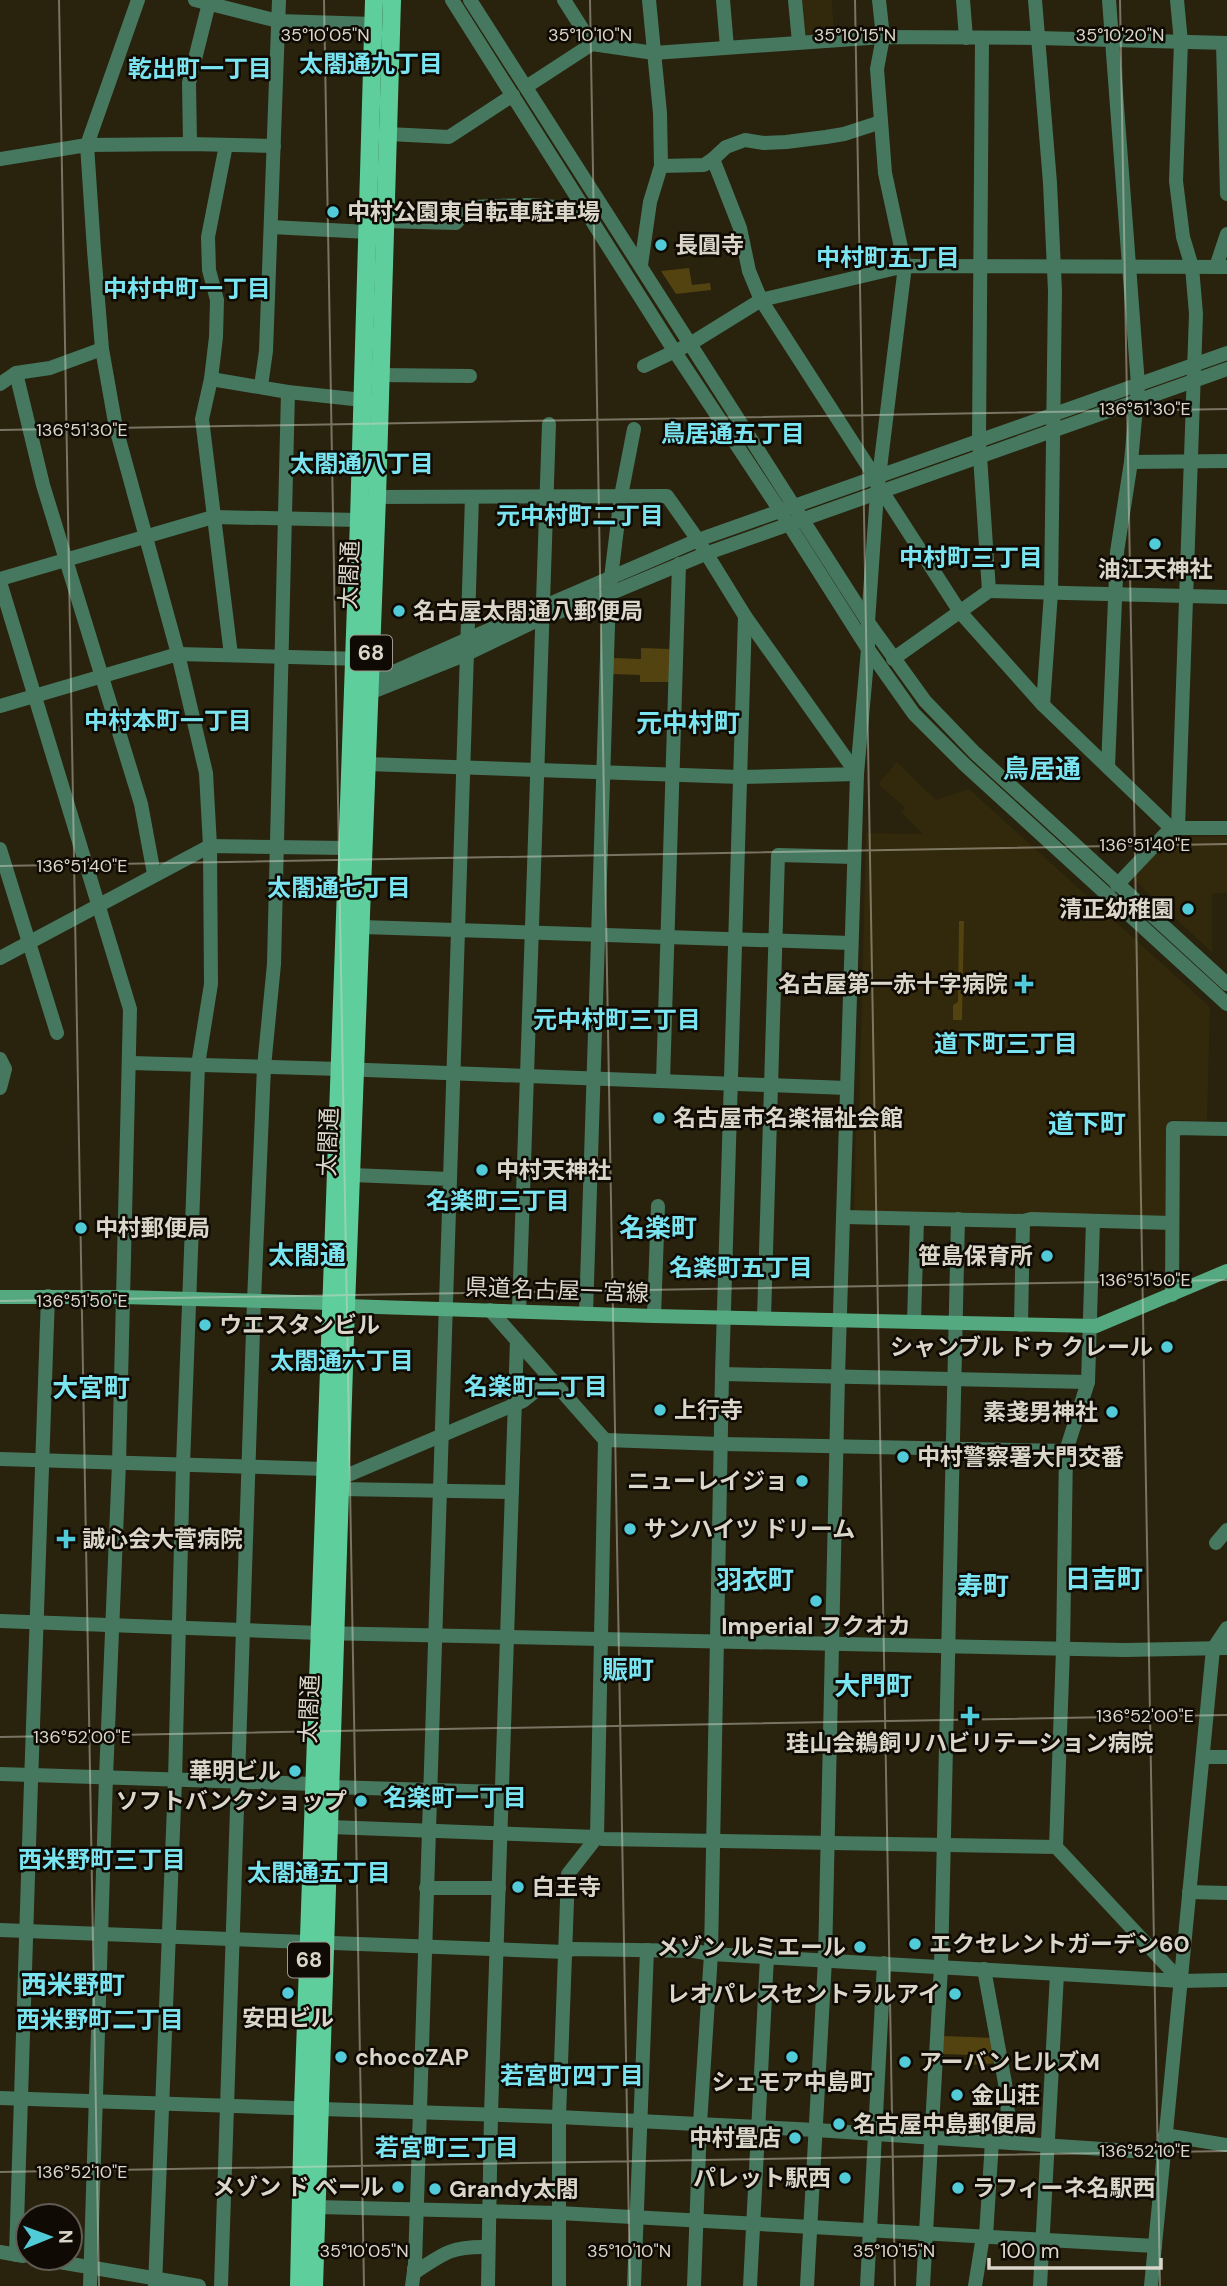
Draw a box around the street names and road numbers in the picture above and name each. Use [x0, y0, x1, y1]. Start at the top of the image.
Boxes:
street label: 太閤通 [333, 540, 365, 610]
road number: 68 [350, 636, 392, 670]
street label: 太閤通 [312, 1107, 344, 1177]
street label: 県道名古屋一宮線 [465, 1272, 649, 1308]
street label: 太閤通 [293, 1674, 325, 1744]
road number: 68 [288, 1942, 330, 1978]

